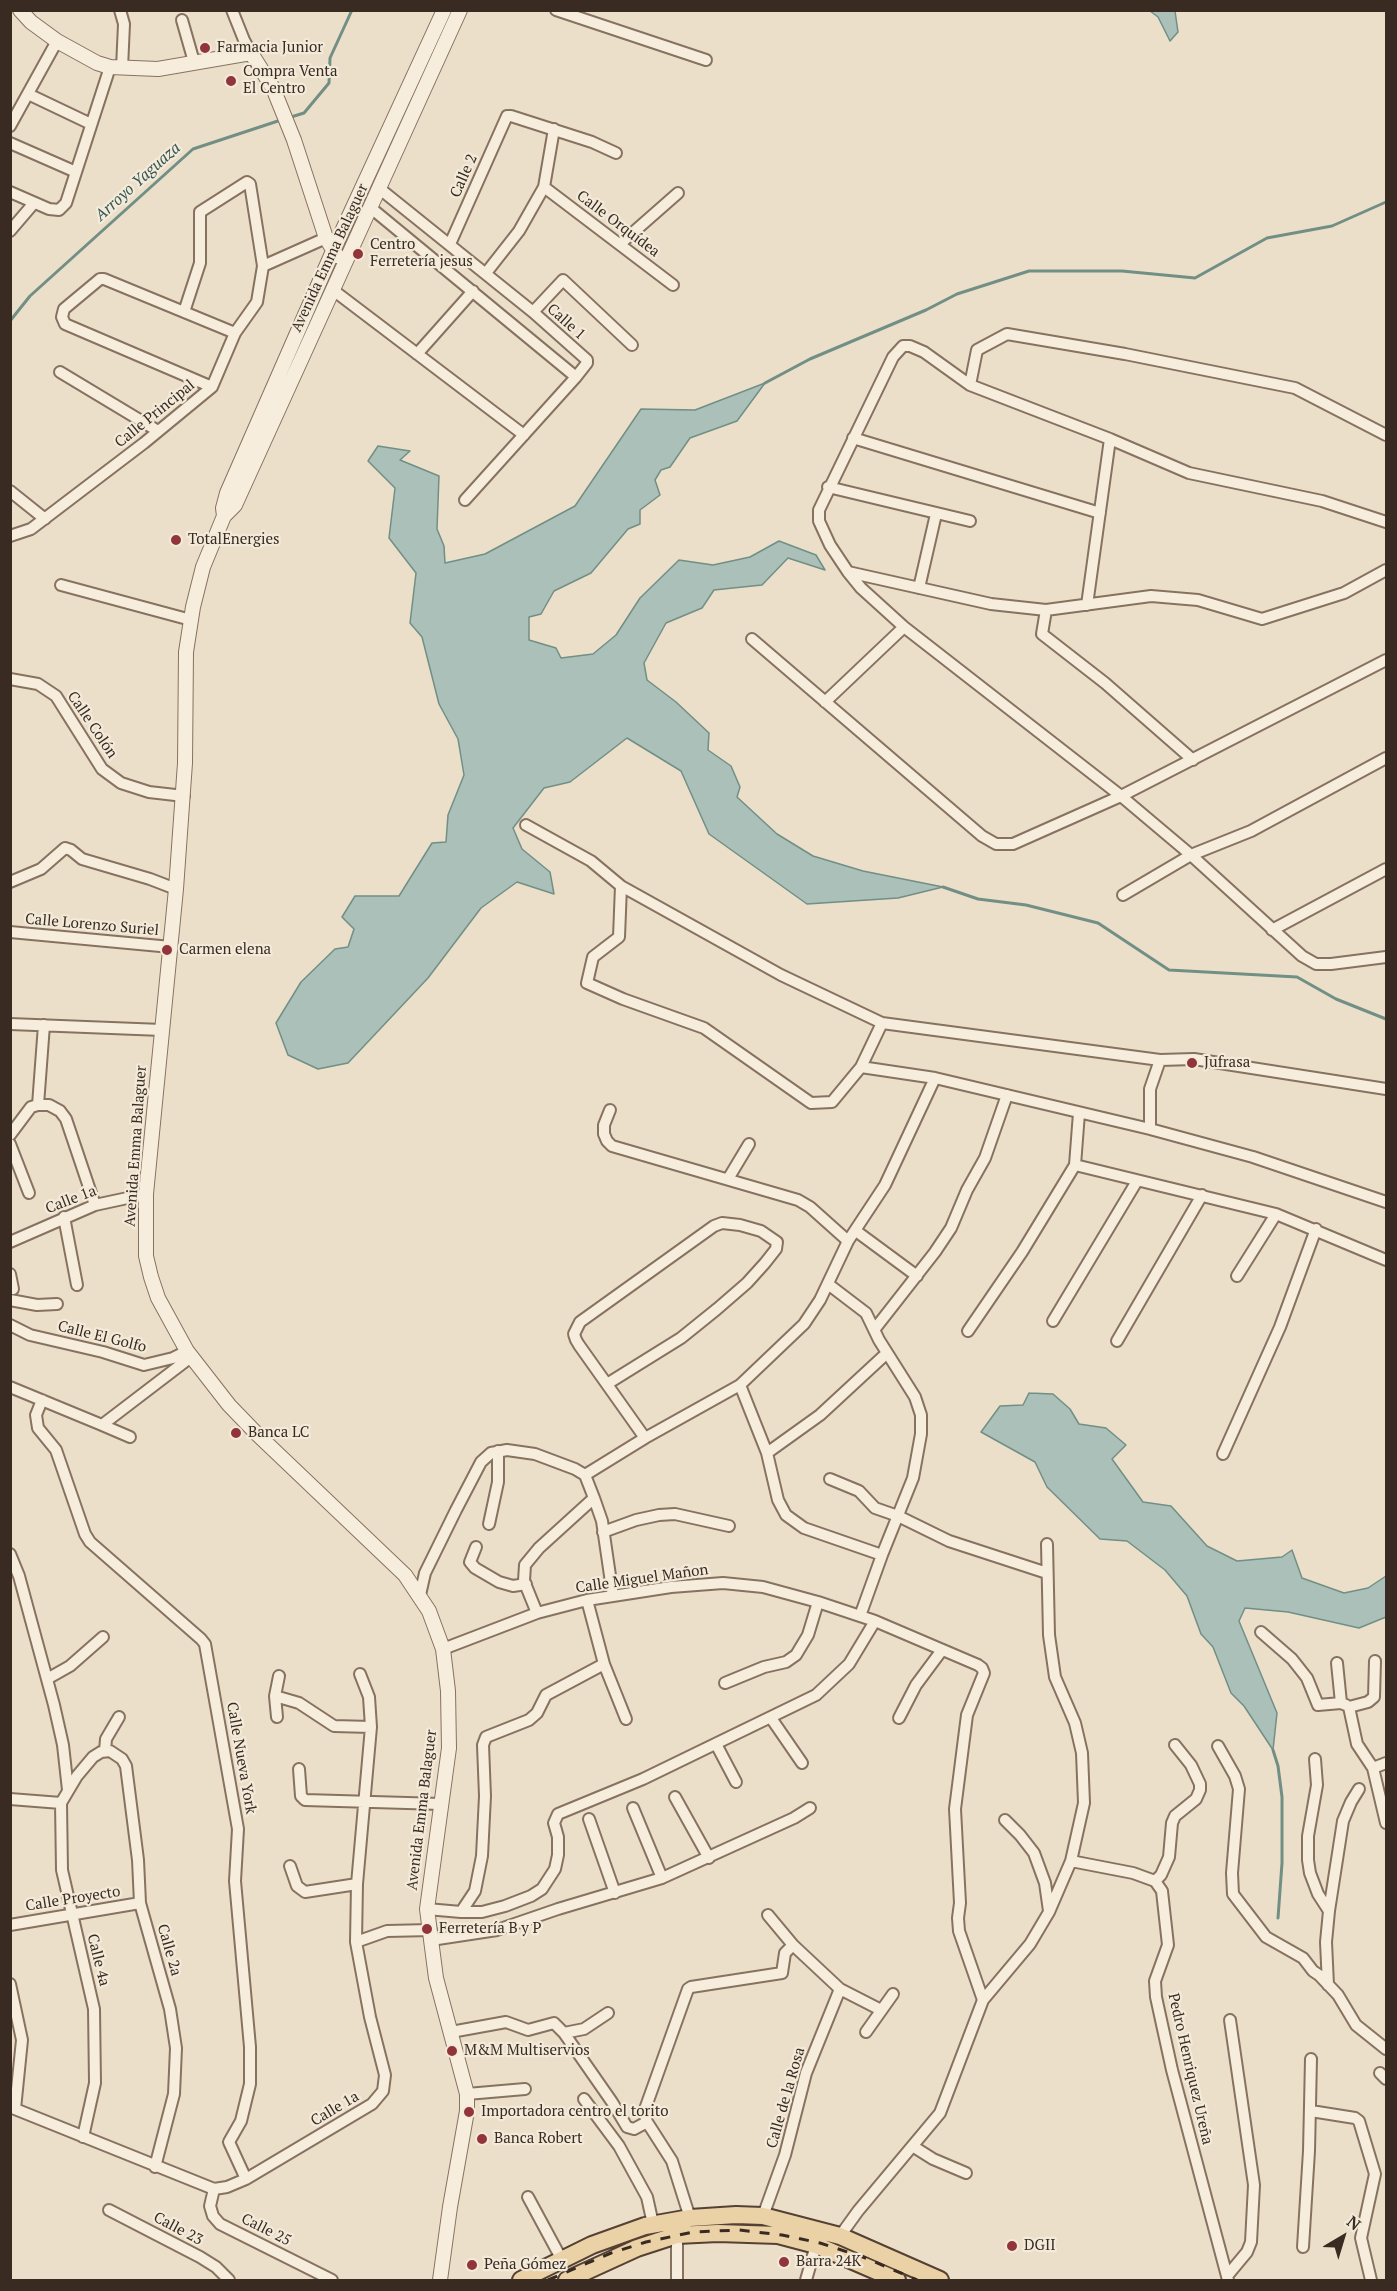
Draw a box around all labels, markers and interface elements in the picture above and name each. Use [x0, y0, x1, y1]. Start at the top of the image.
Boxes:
place label: Farmacia Junior [217, 39, 323, 57]
marker: Farmacia Junior [198, 41, 212, 55]
place label: Compra Venta El Centro [243, 63, 337, 98]
marker: Compra Venta El Centro [224, 74, 238, 88]
water label: Arroyo Yaguaza [91, 139, 185, 225]
street label: Calle 2 [447, 152, 481, 200]
street label: Avenida Emma Balaguer [288, 181, 372, 335]
street label: Calle Orquídea [573, 187, 663, 261]
place label: Centro Ferretería jesus [370, 236, 473, 271]
marker: Centro Ferretería jesus [351, 247, 365, 261]
street label: Calle 1 [543, 300, 589, 344]
street label: Calle Principal [111, 376, 199, 452]
place label: TotalEnergies [188, 531, 280, 549]
marker: TotalEnergies [169, 533, 183, 547]
street label: Calle Colón [63, 688, 121, 762]
street label: Calle Lorenzo Suriel [24, 910, 160, 940]
place label: Carmen elena [179, 941, 271, 959]
marker: Carmen elena [160, 943, 174, 957]
place label: Jufrasa [1204, 1054, 1250, 1072]
marker: Jufrasa [1185, 1056, 1199, 1070]
street label: Avenida Emma Balaguer [121, 1065, 151, 1227]
street label: Calle 1a [43, 1182, 99, 1218]
street label: Calle El Golfo [56, 1317, 148, 1357]
place label: Banca LC [248, 1424, 309, 1442]
marker: Banca LC [229, 1426, 243, 1440]
street label: Calle Miguel Mañon [574, 1561, 710, 1597]
street label: Calle Nueva York [222, 1701, 260, 1815]
street label: Avenida Emma Balaguer [403, 1729, 441, 1891]
street label: Calle Proyecto [24, 1883, 122, 1915]
place label: Ferretería B y P [439, 1920, 541, 1938]
street label: Calle 2a [153, 1922, 185, 1978]
marker: Ferretería B y P [420, 1922, 434, 1936]
street label: Calle 4a [83, 1932, 113, 1988]
street label: Pedro Henriquez Ureña [1164, 1992, 1216, 2146]
place label: M&M Multiservios [464, 2042, 590, 2060]
marker: M&M Multiservios [445, 2044, 459, 2058]
street label: Calle de la Rosa [763, 2045, 809, 2151]
street label: Calle 1a [308, 2088, 362, 2130]
place label: Importadora centro el torito [481, 2103, 669, 2121]
marker: Importadora centro el torito [462, 2105, 476, 2119]
place label: Banca Robert [494, 2130, 583, 2148]
marker: Banca Robert [475, 2132, 489, 2146]
north arrow [1313, 2207, 1373, 2267]
street label: Calle 23 [150, 2209, 206, 2249]
street label: Calle 25 [238, 2210, 294, 2250]
text: N [1343, 2210, 1366, 2235]
place label: DGII [1024, 2237, 1055, 2255]
marker: DGII [1005, 2239, 1019, 2253]
place label: Barra 24K [796, 2253, 861, 2271]
marker: Barra 24K [777, 2255, 791, 2269]
place label: Peña Gómez [484, 2256, 566, 2274]
marker: Peña Gómez [465, 2258, 479, 2272]

